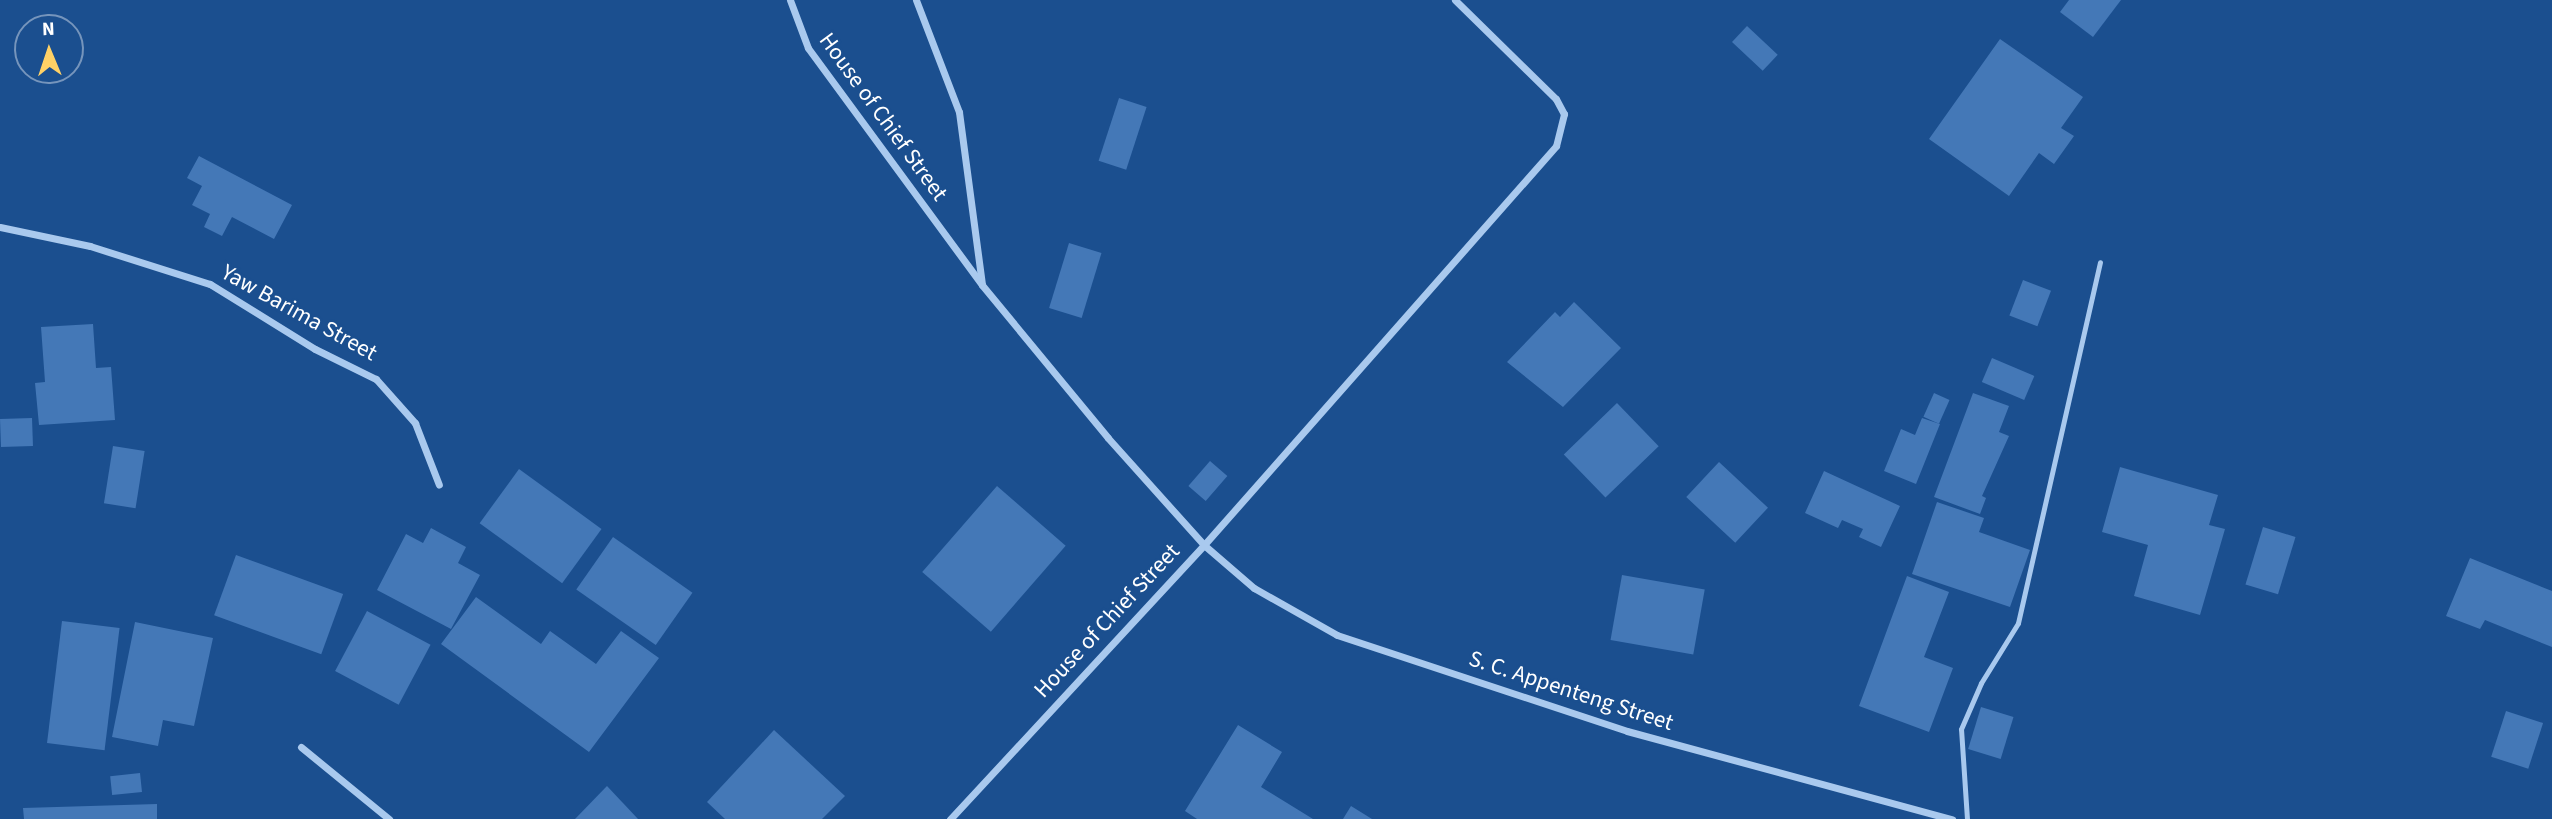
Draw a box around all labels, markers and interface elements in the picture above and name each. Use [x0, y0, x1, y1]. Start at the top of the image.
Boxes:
north arrow [14, 14, 84, 84]
text: N [42, 16, 55, 43]
street label: House of Chief Street [813, 28, 953, 206]
street label: Yaw Barima Street [216, 259, 382, 367]
street label: House of Chief Street [1028, 538, 1186, 704]
street label: S. C. Appenteng Street [1465, 645, 1677, 737]

